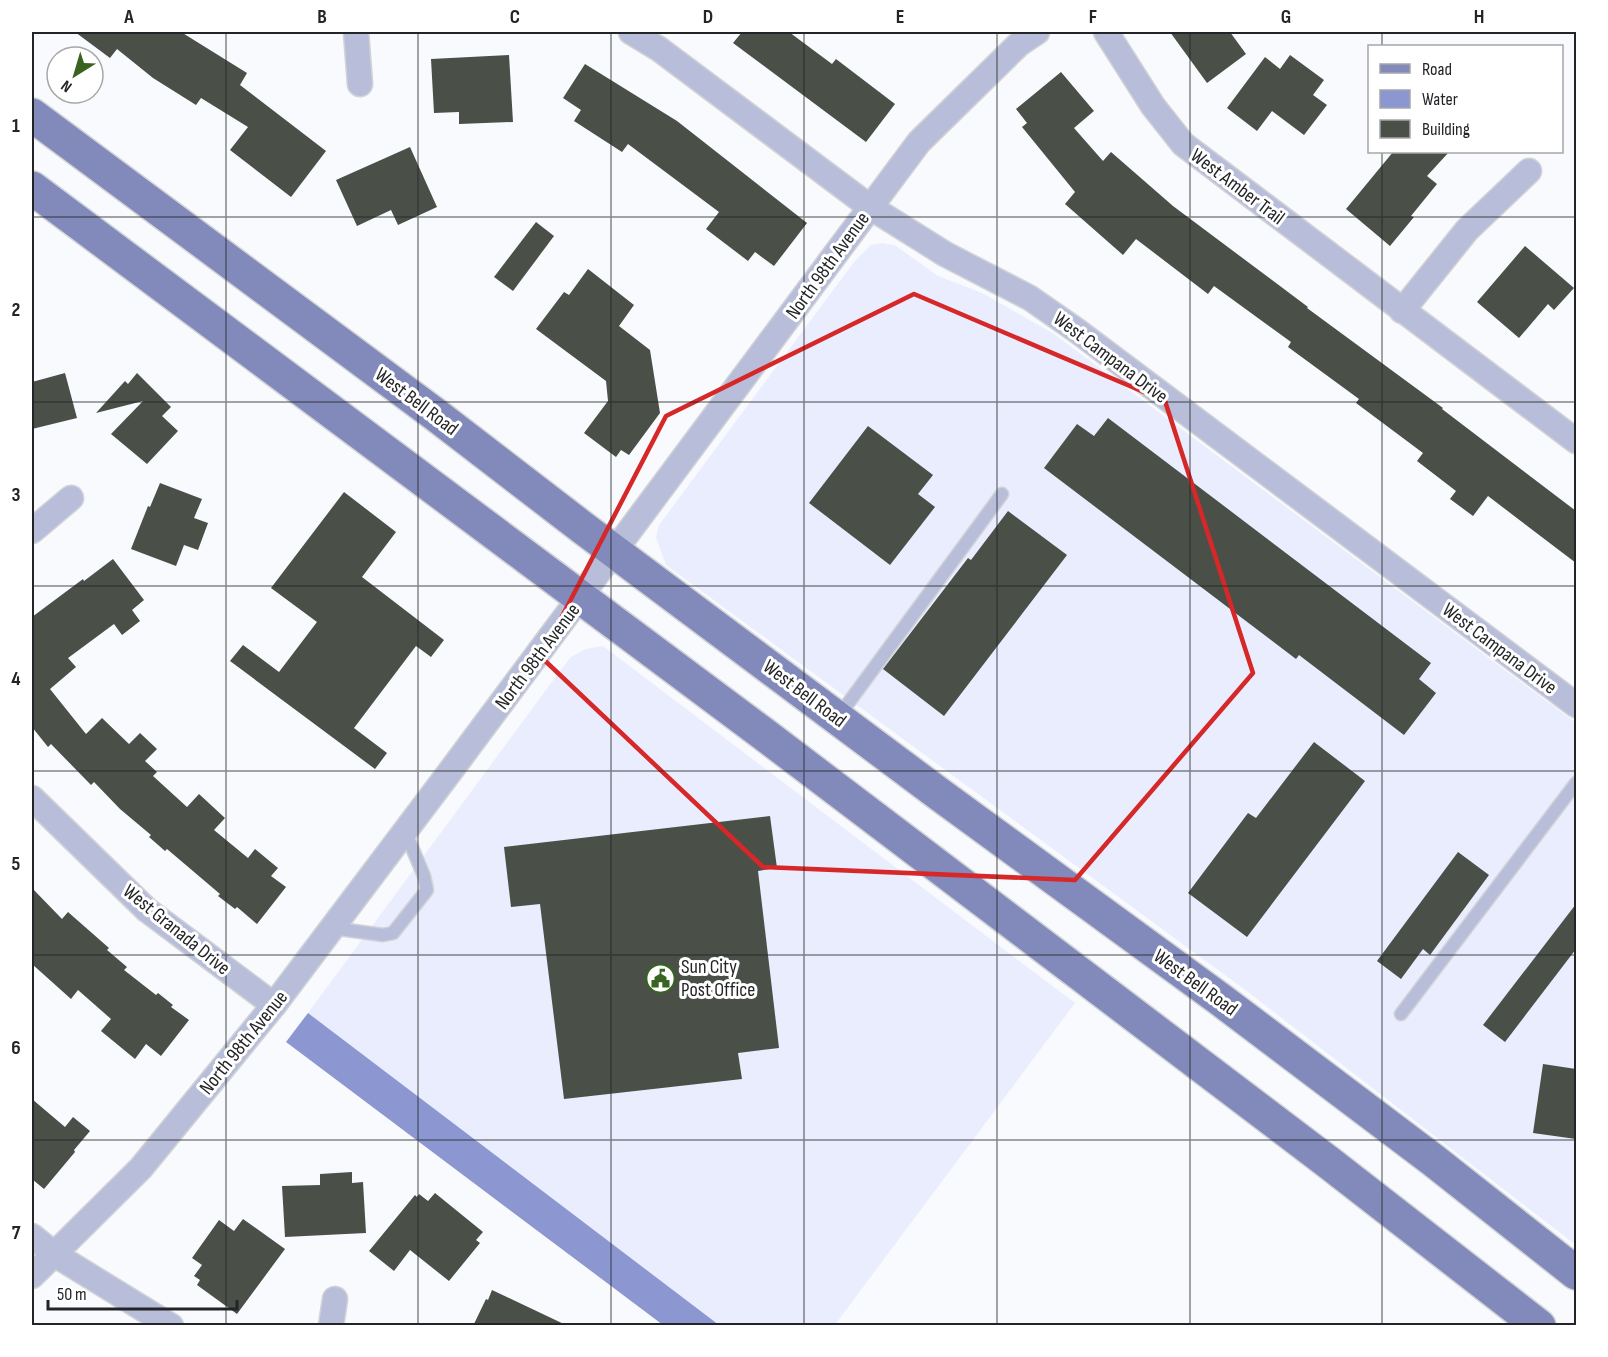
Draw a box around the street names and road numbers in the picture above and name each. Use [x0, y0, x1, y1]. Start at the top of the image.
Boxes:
street label: West Amber Trail [1186, 144, 1289, 230]
street label: North 98th Avenue [781, 207, 875, 324]
street label: West Campana Drive [1048, 307, 1172, 409]
street label: West Bell Road [370, 363, 463, 441]
street label: West Campana Drive [1437, 598, 1561, 700]
street label: North 98th Avenue [490, 599, 586, 714]
street label: West Bell Road [758, 655, 851, 733]
street label: West Granada Drive [118, 879, 235, 980]
street label: West Bell Road [1149, 944, 1242, 1021]
street label: North 98th Avenue [195, 986, 293, 1099]

